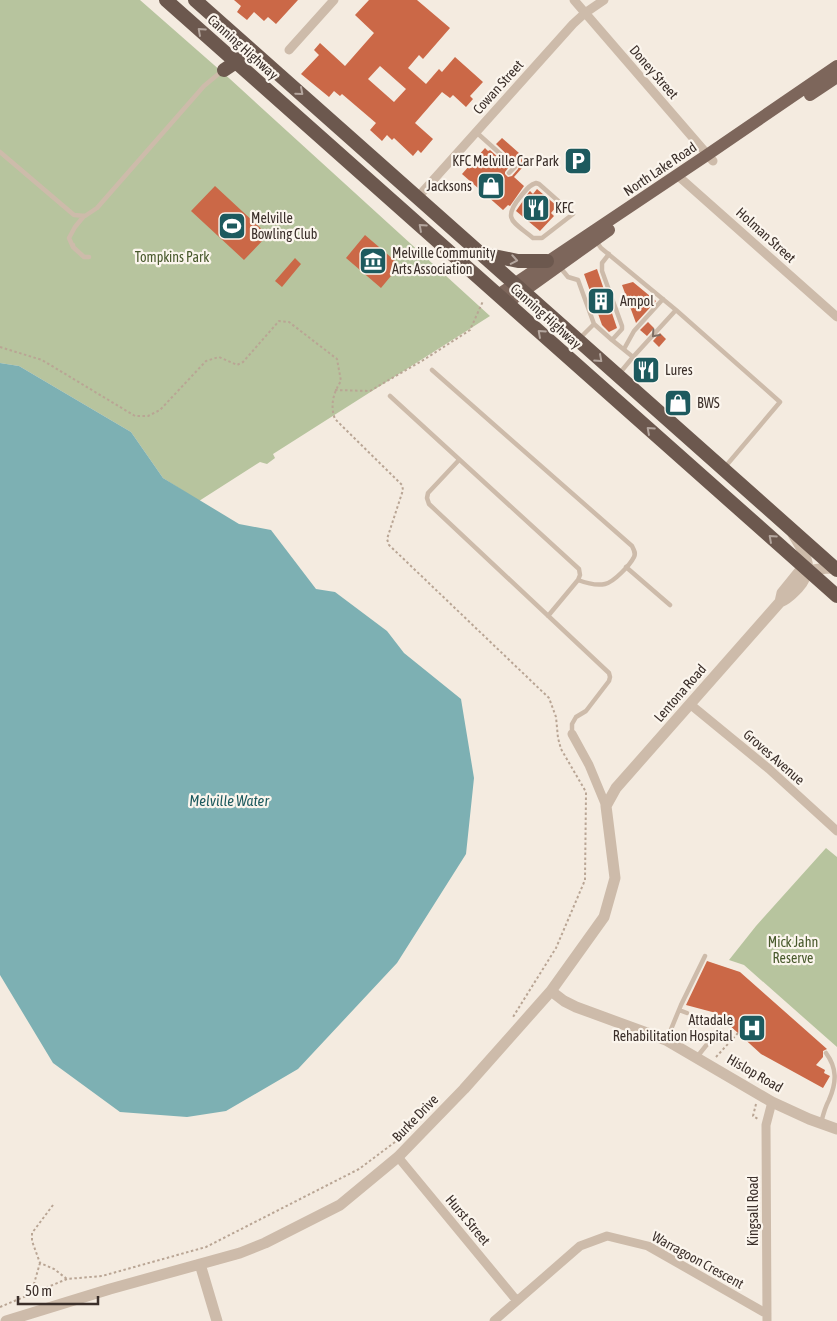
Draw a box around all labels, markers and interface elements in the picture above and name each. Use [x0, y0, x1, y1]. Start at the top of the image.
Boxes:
street label: Canning Highway [205, 11, 282, 83]
one-way arrow [197, 28, 206, 37]
street label: Doney Street [626, 42, 682, 102]
street label: Cowan Street [470, 57, 526, 117]
one-way arrow [294, 87, 303, 96]
street label: North Lake Road [621, 139, 699, 199]
parking icon: KFC Melville Car Park [563, 146, 593, 176]
place label: KFC Melville Car Park [452, 153, 559, 169]
shop icon: Jacksons [476, 171, 506, 201]
place label: Jacksons [426, 178, 472, 194]
restaurant icon: KFC [521, 193, 551, 223]
place label: KFC [555, 200, 575, 216]
street label: Holman Street [733, 204, 799, 266]
place label: Melville Bowling Club [251, 210, 318, 242]
sports icon: Melville Bowling Club [217, 211, 247, 241]
one-way arrow [418, 224, 427, 233]
place label: Melville Community Arts Association [392, 245, 496, 277]
museum icon: Melville Community Arts Association [358, 246, 388, 276]
park label: Tompkins Park [135, 249, 209, 265]
one-way arrow [509, 254, 518, 264]
street label: Canning Highway [508, 280, 585, 352]
building icon: Ampol [586, 286, 616, 316]
place label: Ampol [620, 293, 654, 309]
one-way arrow [651, 328, 660, 337]
one-way arrow [537, 330, 546, 339]
one-way arrow [594, 353, 603, 362]
restaurant icon: Lures [631, 355, 661, 385]
place label: Lures [665, 362, 693, 378]
shop icon: BWS [663, 388, 693, 418]
place label: BWS [697, 395, 720, 411]
one-way arrow [647, 427, 656, 436]
one-way arrow [768, 535, 777, 544]
street label: Lentona Road [651, 661, 709, 725]
street label: Groves Avenue [740, 726, 808, 788]
water label: Melville Water [189, 792, 269, 809]
park label: Mick Jahn Reserve [768, 934, 818, 966]
place label: Attadale Rehabilitation Hospital [613, 1012, 733, 1044]
hospital icon: Attadale Rehabilitation Hospital [737, 1013, 767, 1043]
street label: Hislop Road [724, 1051, 786, 1095]
street label: Burke Drive [389, 1091, 441, 1145]
street label: Kingsall Road [745, 1176, 761, 1246]
street label: Hurst Street [442, 1192, 494, 1248]
street label: Warragoon Crescent [649, 1228, 747, 1292]
scale bar [18, 1274, 98, 1306]
text: 50 m [25, 1282, 52, 1299]

